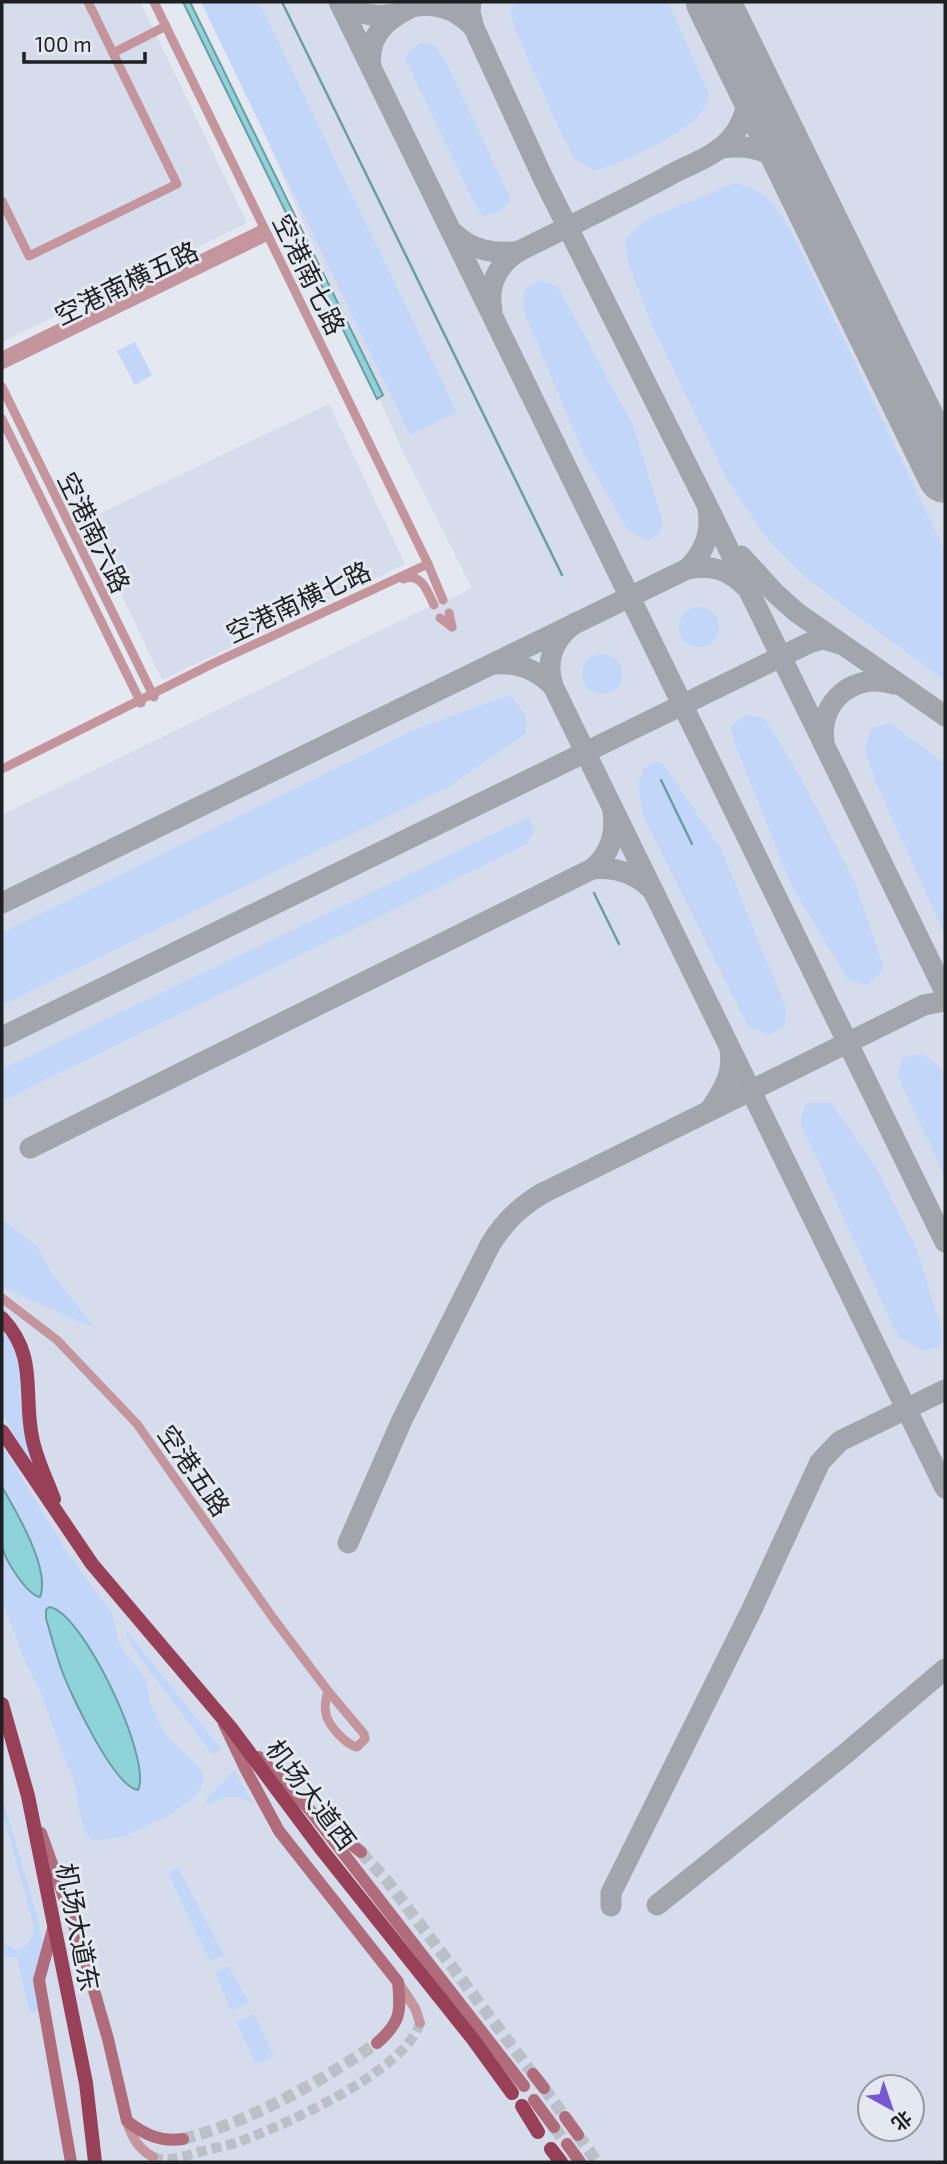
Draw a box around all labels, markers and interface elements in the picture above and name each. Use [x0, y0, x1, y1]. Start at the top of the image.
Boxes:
scale bar [24, 21, 145, 65]
text: 100 m [35, 31, 92, 56]
street label: 空港南七路 [268, 209, 352, 339]
street label: 空港南横五路 [49, 234, 203, 330]
street label: 空港南六路 [53, 467, 137, 597]
street label: 空港南横七路 [221, 554, 375, 648]
street label: 空港五路 [152, 1419, 238, 1521]
street label: 机场大道西 [260, 1733, 364, 1855]
street label: 机场大道东 [51, 1860, 107, 1994]
north arrow [856, 2073, 926, 2143]
text: 北 [888, 2106, 917, 2136]

